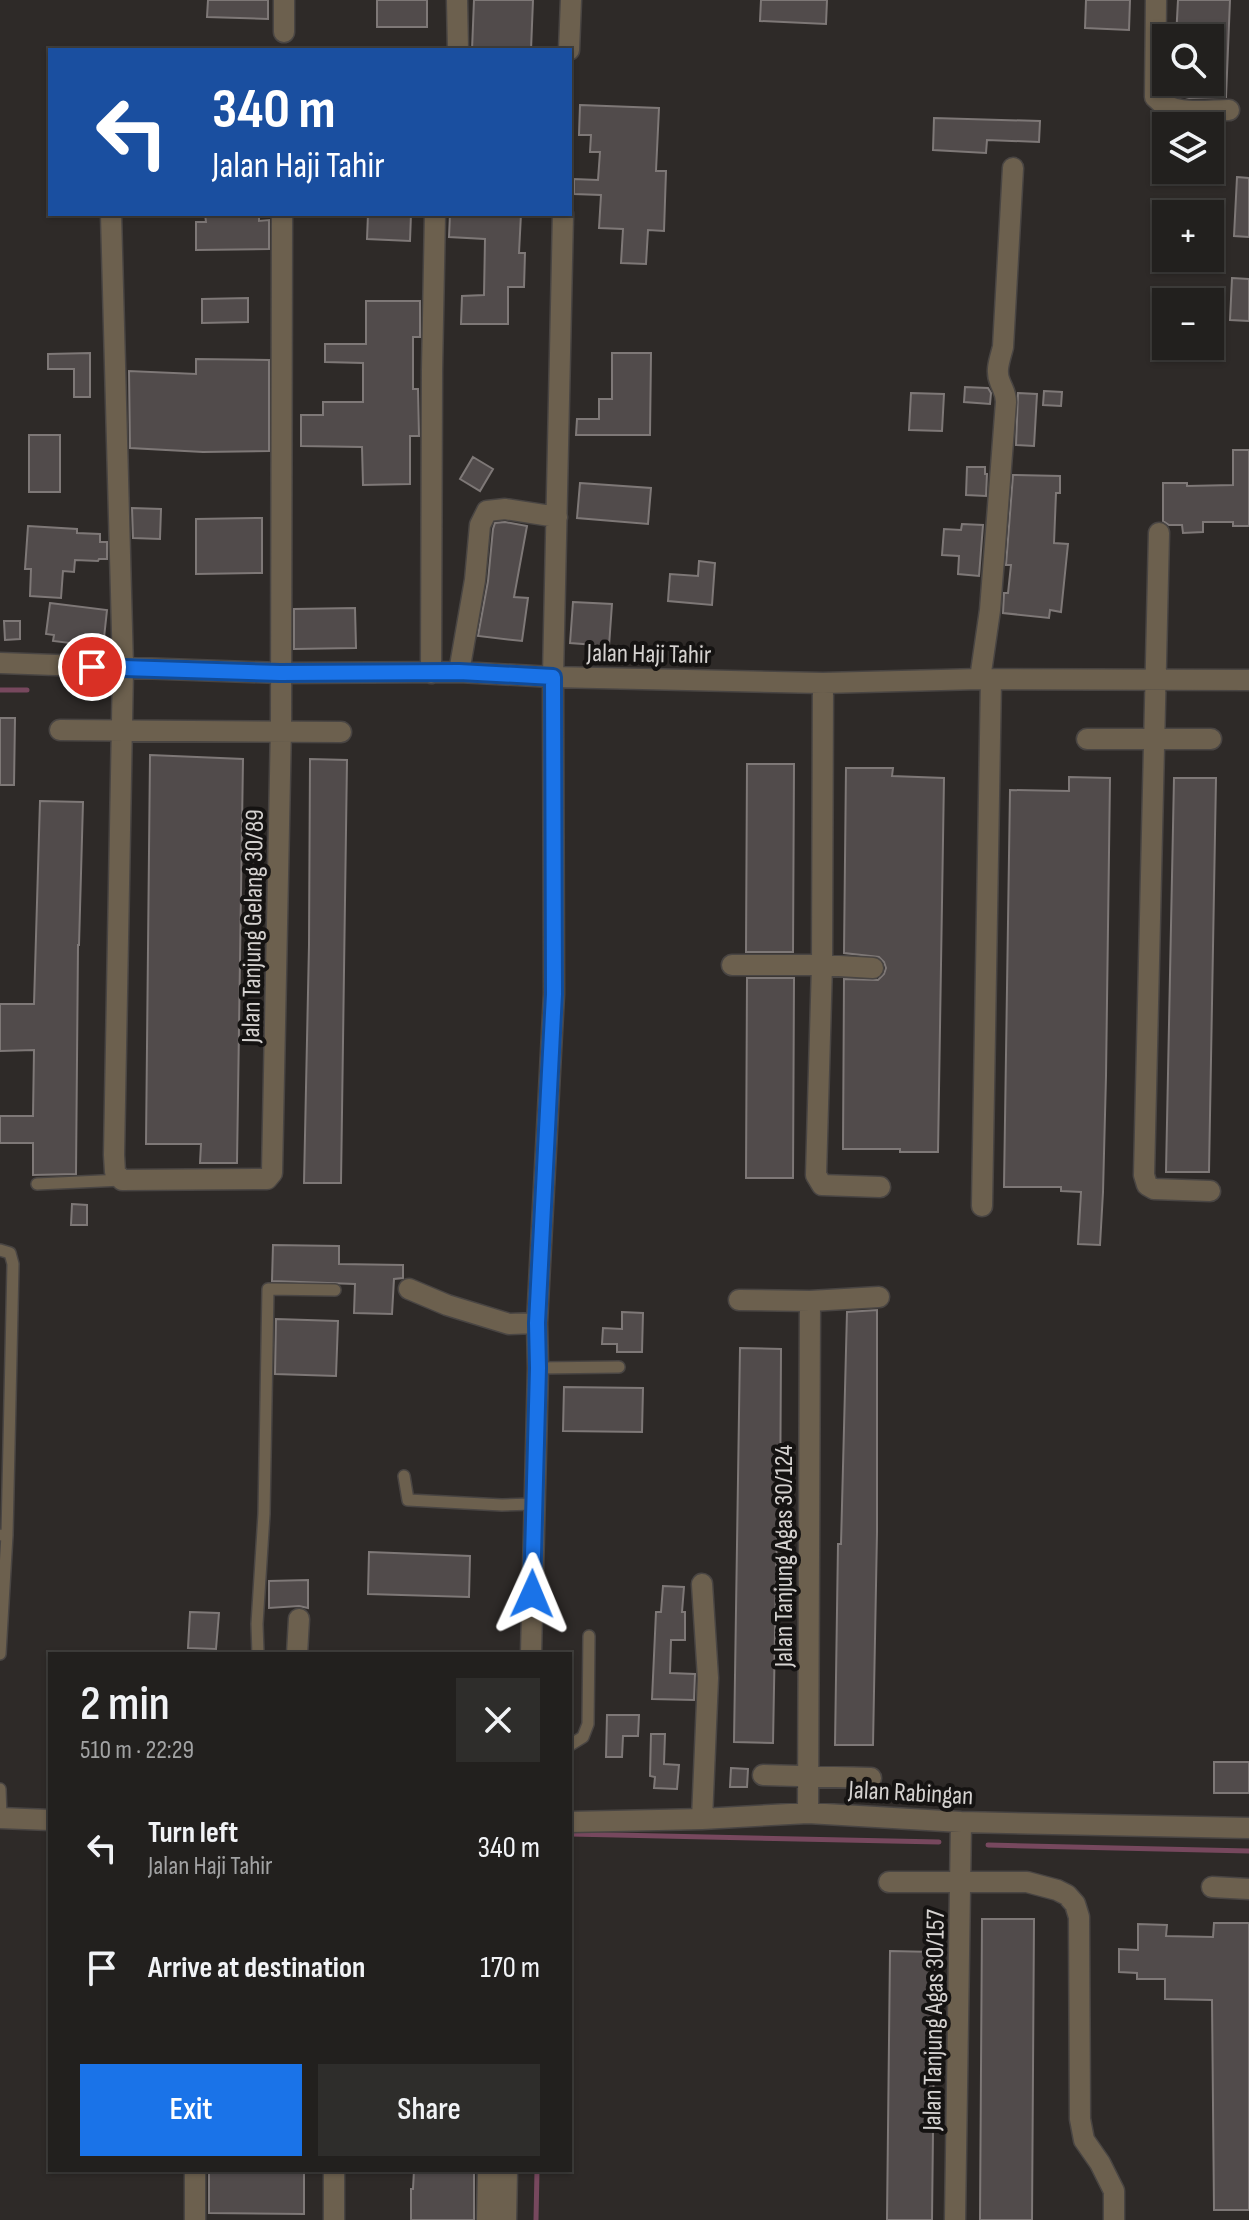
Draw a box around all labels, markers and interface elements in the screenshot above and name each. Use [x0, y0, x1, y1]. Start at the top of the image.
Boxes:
map controls [1152, 24, 1224, 360]
button: search [1152, 24, 1224, 96]
text: 340 m [212, 77, 336, 144]
icon: left [80, 80, 184, 184]
button: layers [1152, 112, 1224, 184]
text: Jalan Haji Tahir [212, 145, 384, 188]
button: + [1152, 200, 1224, 272]
button: − [1152, 288, 1224, 360]
pin [58, 633, 126, 701]
street label: Jalan Haji Tahir [585, 638, 712, 671]
icon: arrive [70, 645, 114, 689]
street label: Jalan Tanjung Gelang 30/89 [236, 809, 271, 1044]
street label: Jalan Tanjung Agas 30/124 [769, 1445, 800, 1668]
position arrow [490, 1552, 574, 1636]
text: 2 min [80, 1676, 170, 1733]
button: close [456, 1678, 540, 1762]
text: 510 m · 22:29 [80, 1735, 194, 1766]
street label: Jalan Rabingan [847, 1775, 974, 1812]
text: Turn left [148, 1815, 238, 1851]
icon: left [80, 1826, 124, 1870]
text: 340 m [477, 1830, 540, 1866]
text: Jalan Haji Tahir [148, 1851, 273, 1882]
street label: Jalan Tanjung Agas 30/157 [917, 1908, 952, 2132]
icon: arrive [80, 1946, 124, 1990]
text: Arrive at destination [148, 1950, 365, 1986]
text: 170 m [480, 1950, 540, 1986]
button: Exit [80, 2064, 302, 2156]
button: Share [318, 2064, 540, 2156]

